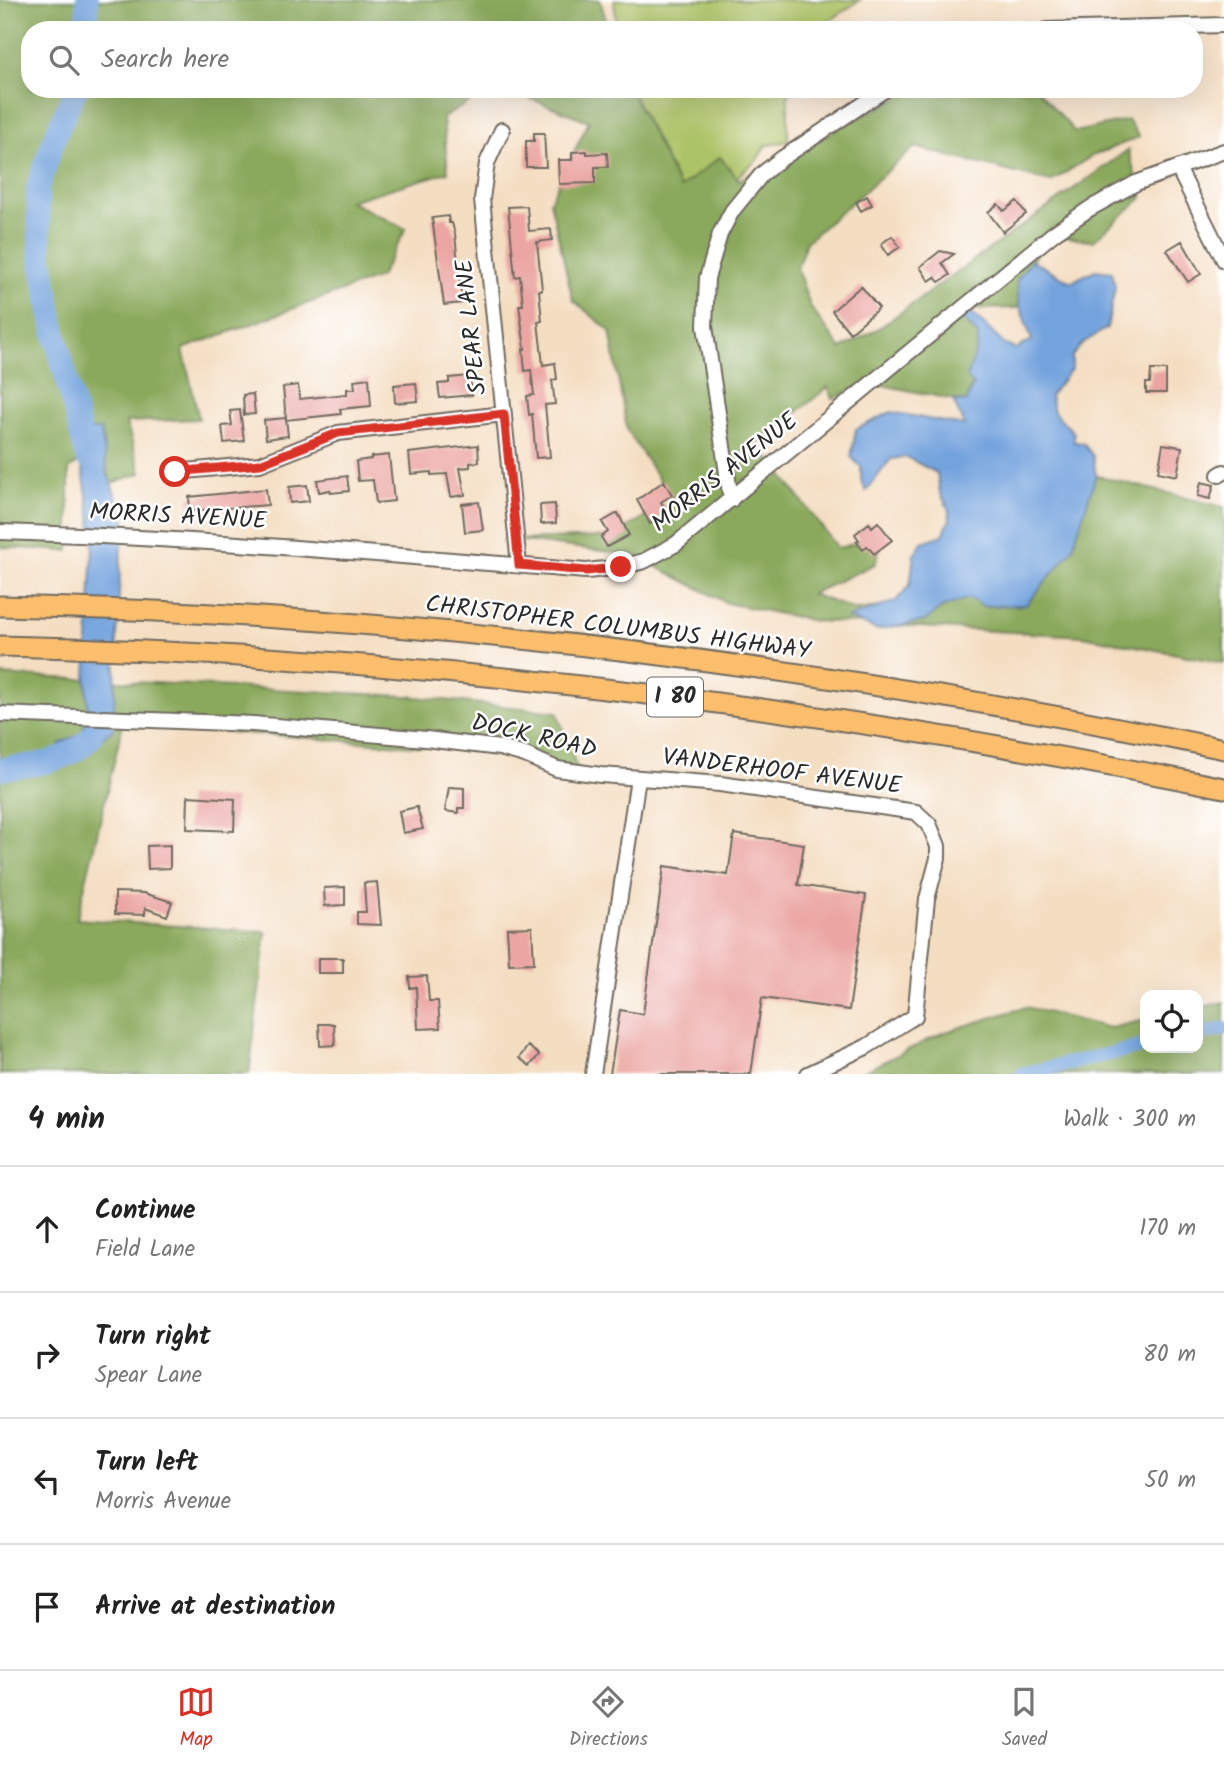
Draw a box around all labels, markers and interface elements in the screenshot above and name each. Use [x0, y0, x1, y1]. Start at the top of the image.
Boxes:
search box [21, 21, 1203, 98]
text: Search here [101, 39, 229, 81]
icon: search [45, 41, 83, 79]
street label: SPEAR LANE [445, 256, 499, 397]
street label: MORRIS AVENUE [643, 402, 808, 543]
route start [159, 456, 190, 487]
street label: MORRIS AVENUE [88, 493, 269, 541]
route end [605, 551, 636, 582]
street label: CHRISTOPHER COLUMBUS HIGHWAY [423, 585, 814, 671]
road number: I 80 [647, 678, 703, 716]
street label: DOCK ROAD [468, 704, 600, 770]
street label: VANDERHOOF AVENUE [660, 738, 905, 806]
map controls [1140, 990, 1203, 1053]
button: locate [1140, 990, 1203, 1053]
text: 4 min [28, 1096, 105, 1144]
text: Walk · 300 m [1063, 1102, 1196, 1138]
text: Continue [95, 1190, 196, 1232]
icon: ahead [28, 1210, 66, 1248]
text: 170 m [1139, 1211, 1196, 1247]
text: Field Lane [95, 1232, 195, 1268]
text: Turn right [95, 1316, 211, 1358]
icon: right [28, 1336, 66, 1374]
text: 80 m [1143, 1337, 1196, 1373]
text: Spear Lane [95, 1358, 202, 1394]
text: Turn left [95, 1442, 198, 1484]
icon: left [28, 1462, 66, 1500]
text: 50 m [1145, 1463, 1196, 1499]
text: Morris Avenue [95, 1484, 231, 1520]
text: Arrive at destination [95, 1586, 335, 1628]
icon: arrive [28, 1588, 66, 1626]
tab: Map [177, 1683, 215, 1755]
tab: Directions [569, 1683, 648, 1755]
tab: Saved [1002, 1683, 1047, 1755]

